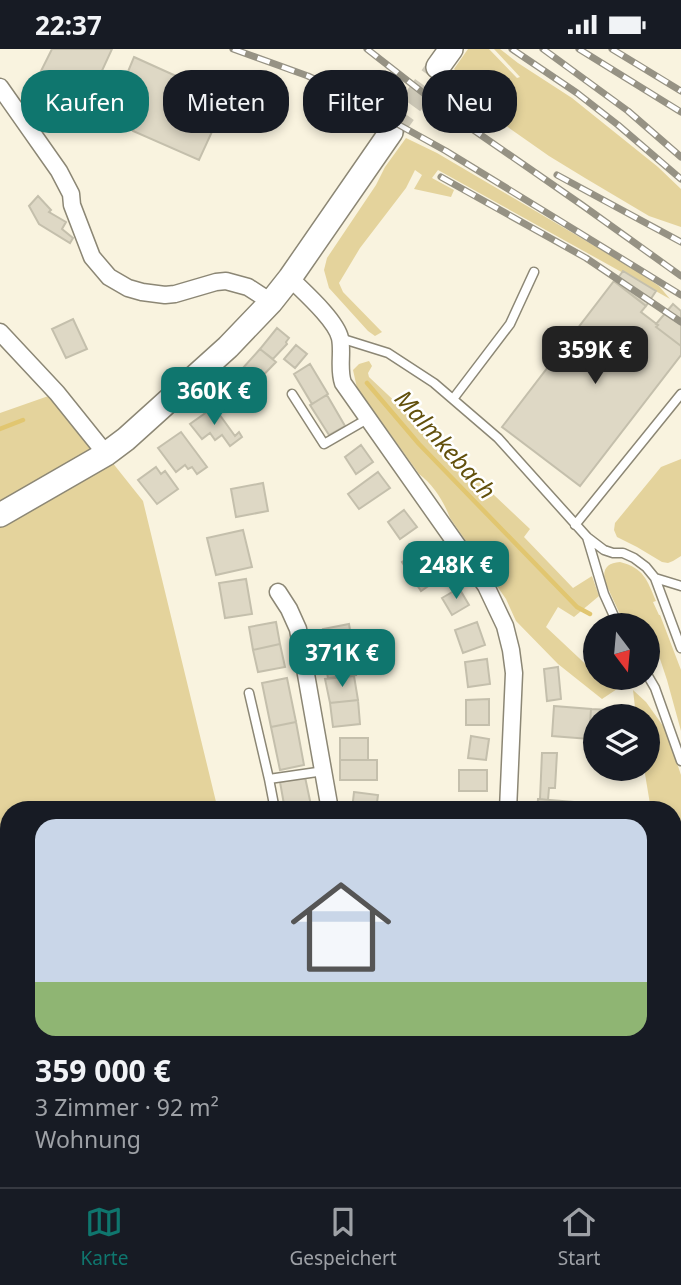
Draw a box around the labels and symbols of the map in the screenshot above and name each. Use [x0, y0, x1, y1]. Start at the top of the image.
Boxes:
pin: 359K € [538, 327, 652, 386]
pin: 360K € [157, 367, 271, 427]
water label: Malmkebach [388, 382, 504, 506]
pin: 248K € [399, 541, 513, 601]
north arrow [583, 613, 660, 689]
pin: 371K € [285, 629, 399, 689]

